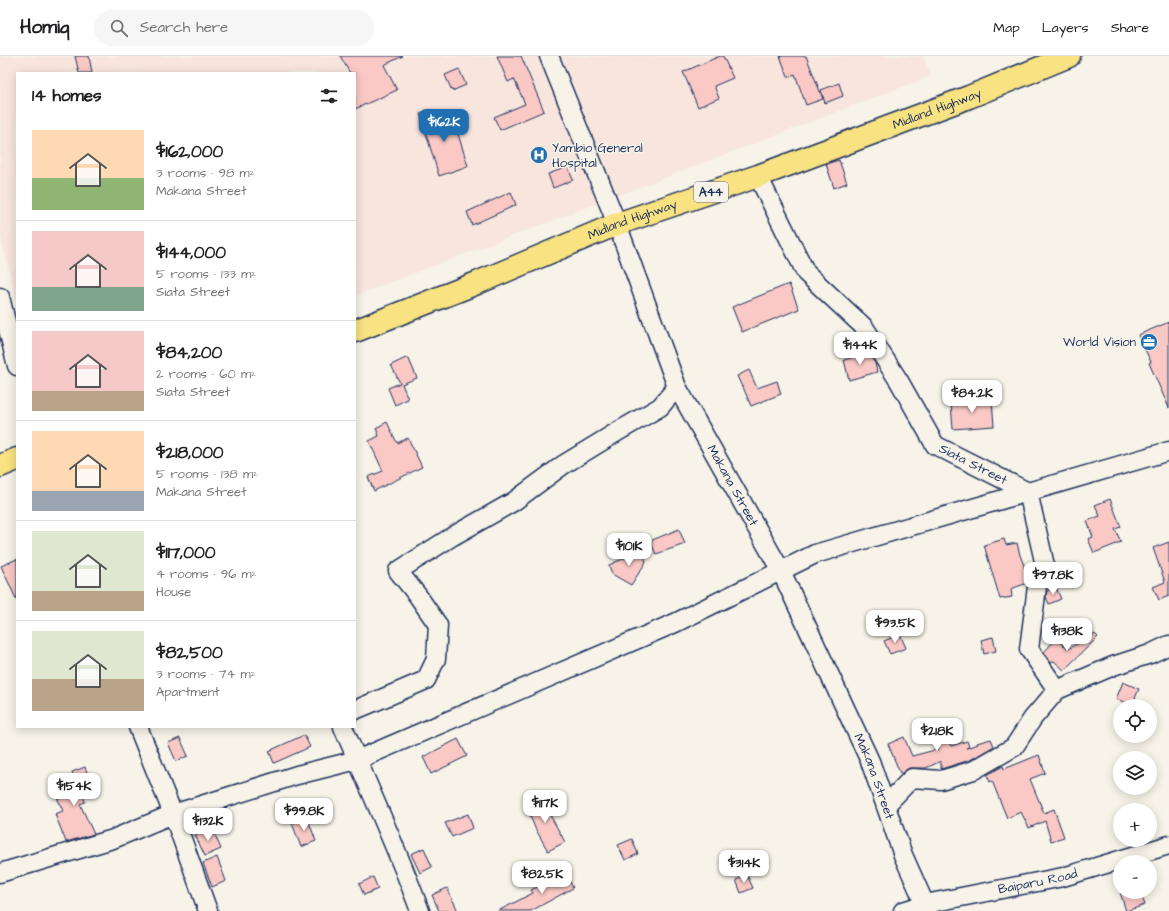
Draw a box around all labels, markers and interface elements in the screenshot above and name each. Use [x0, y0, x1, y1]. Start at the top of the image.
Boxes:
search box [94, 10, 374, 46]
text: Homiq [20, 14, 70, 41]
icon: search [108, 17, 130, 39]
text: Search here [140, 17, 228, 38]
text: Map [993, 18, 1020, 38]
text: Layers [1042, 18, 1089, 38]
text: Share [1111, 18, 1149, 38]
text: 14 homes [32, 84, 102, 108]
street label: Midland Highway [890, 84, 984, 134]
icon: filters [318, 85, 340, 107]
pin: $162K [416, 109, 472, 143]
text: $162K [428, 113, 460, 131]
place label: Yambio General Hospital [552, 139, 643, 172]
text: $162,000 [156, 140, 223, 164]
hospital icon: Yambio General Hospital [529, 145, 549, 165]
icon: home [64, 146, 112, 194]
text: 3 rooms · 98 m² [156, 164, 255, 182]
text: Makana Street [156, 182, 246, 200]
road number: A44 [694, 182, 728, 202]
street label: Midland Highway [585, 195, 680, 244]
text: $144,000 [156, 241, 226, 265]
icon: home [64, 247, 112, 295]
text: 5 rooms · 133 m² [156, 265, 256, 283]
text: Siata Street [156, 283, 230, 301]
pin: $144K [832, 332, 888, 366]
office icon: World Vision [1139, 332, 1159, 352]
place label: World Vision [1063, 333, 1136, 351]
text: $144K [843, 336, 877, 354]
text: $84,200 [156, 341, 222, 365]
icon: home [64, 347, 112, 395]
text: 2 rooms · 60 m² [156, 365, 256, 383]
pin: $84.2K [939, 380, 1005, 414]
text: Siata Street [156, 383, 230, 401]
text: $84.2K [951, 384, 993, 402]
street label: Siata Street [936, 440, 1011, 489]
text: $218,000 [156, 441, 224, 465]
street label: Makana Street [703, 442, 763, 530]
icon: home [64, 447, 112, 495]
text: 5 rooms · 138 m² [156, 465, 258, 483]
text: Makana Street [156, 483, 246, 501]
pin: $101K [601, 533, 657, 567]
text: $101K [616, 537, 642, 555]
text: $117,000 [156, 541, 215, 565]
icon: home [64, 547, 112, 595]
pin: $97.8K [1020, 562, 1086, 596]
text: 4 rooms · 96 m² [156, 565, 256, 583]
text: $97.8K [1033, 566, 1073, 584]
text: House [156, 583, 191, 601]
pin: $93.5K [862, 610, 928, 644]
text: $93.5K [875, 614, 915, 632]
pin: $138K [1039, 618, 1095, 652]
text: $138K [1051, 622, 1083, 640]
text: $82,500 [156, 641, 223, 665]
icon: home [64, 647, 112, 695]
text: 3 rooms · 74 m² [156, 665, 256, 683]
text: Apartment [156, 683, 220, 701]
map controls [1113, 699, 1157, 899]
button: locate [1113, 699, 1157, 743]
pin: $218K [909, 718, 965, 752]
text: $218K [921, 722, 953, 740]
street label: Makana Street [849, 731, 899, 822]
button: layers [1113, 751, 1157, 795]
pin: $154K [46, 773, 102, 807]
text: $154K [57, 777, 91, 795]
pin: $117K [517, 790, 573, 824]
text: $117K [532, 794, 558, 812]
pin: $99.8K [271, 798, 337, 832]
text: $99.8K [284, 802, 324, 820]
button: + [1113, 803, 1157, 847]
pin: $132K [180, 808, 236, 842]
text: $132K [193, 812, 223, 830]
pin: $314K [716, 850, 772, 884]
text: $314K [728, 854, 760, 872]
button: − [1113, 855, 1157, 899]
pin: $82.5K [509, 861, 575, 895]
street label: Baiparu Road [996, 864, 1080, 899]
text: $82.5K [521, 865, 563, 883]

